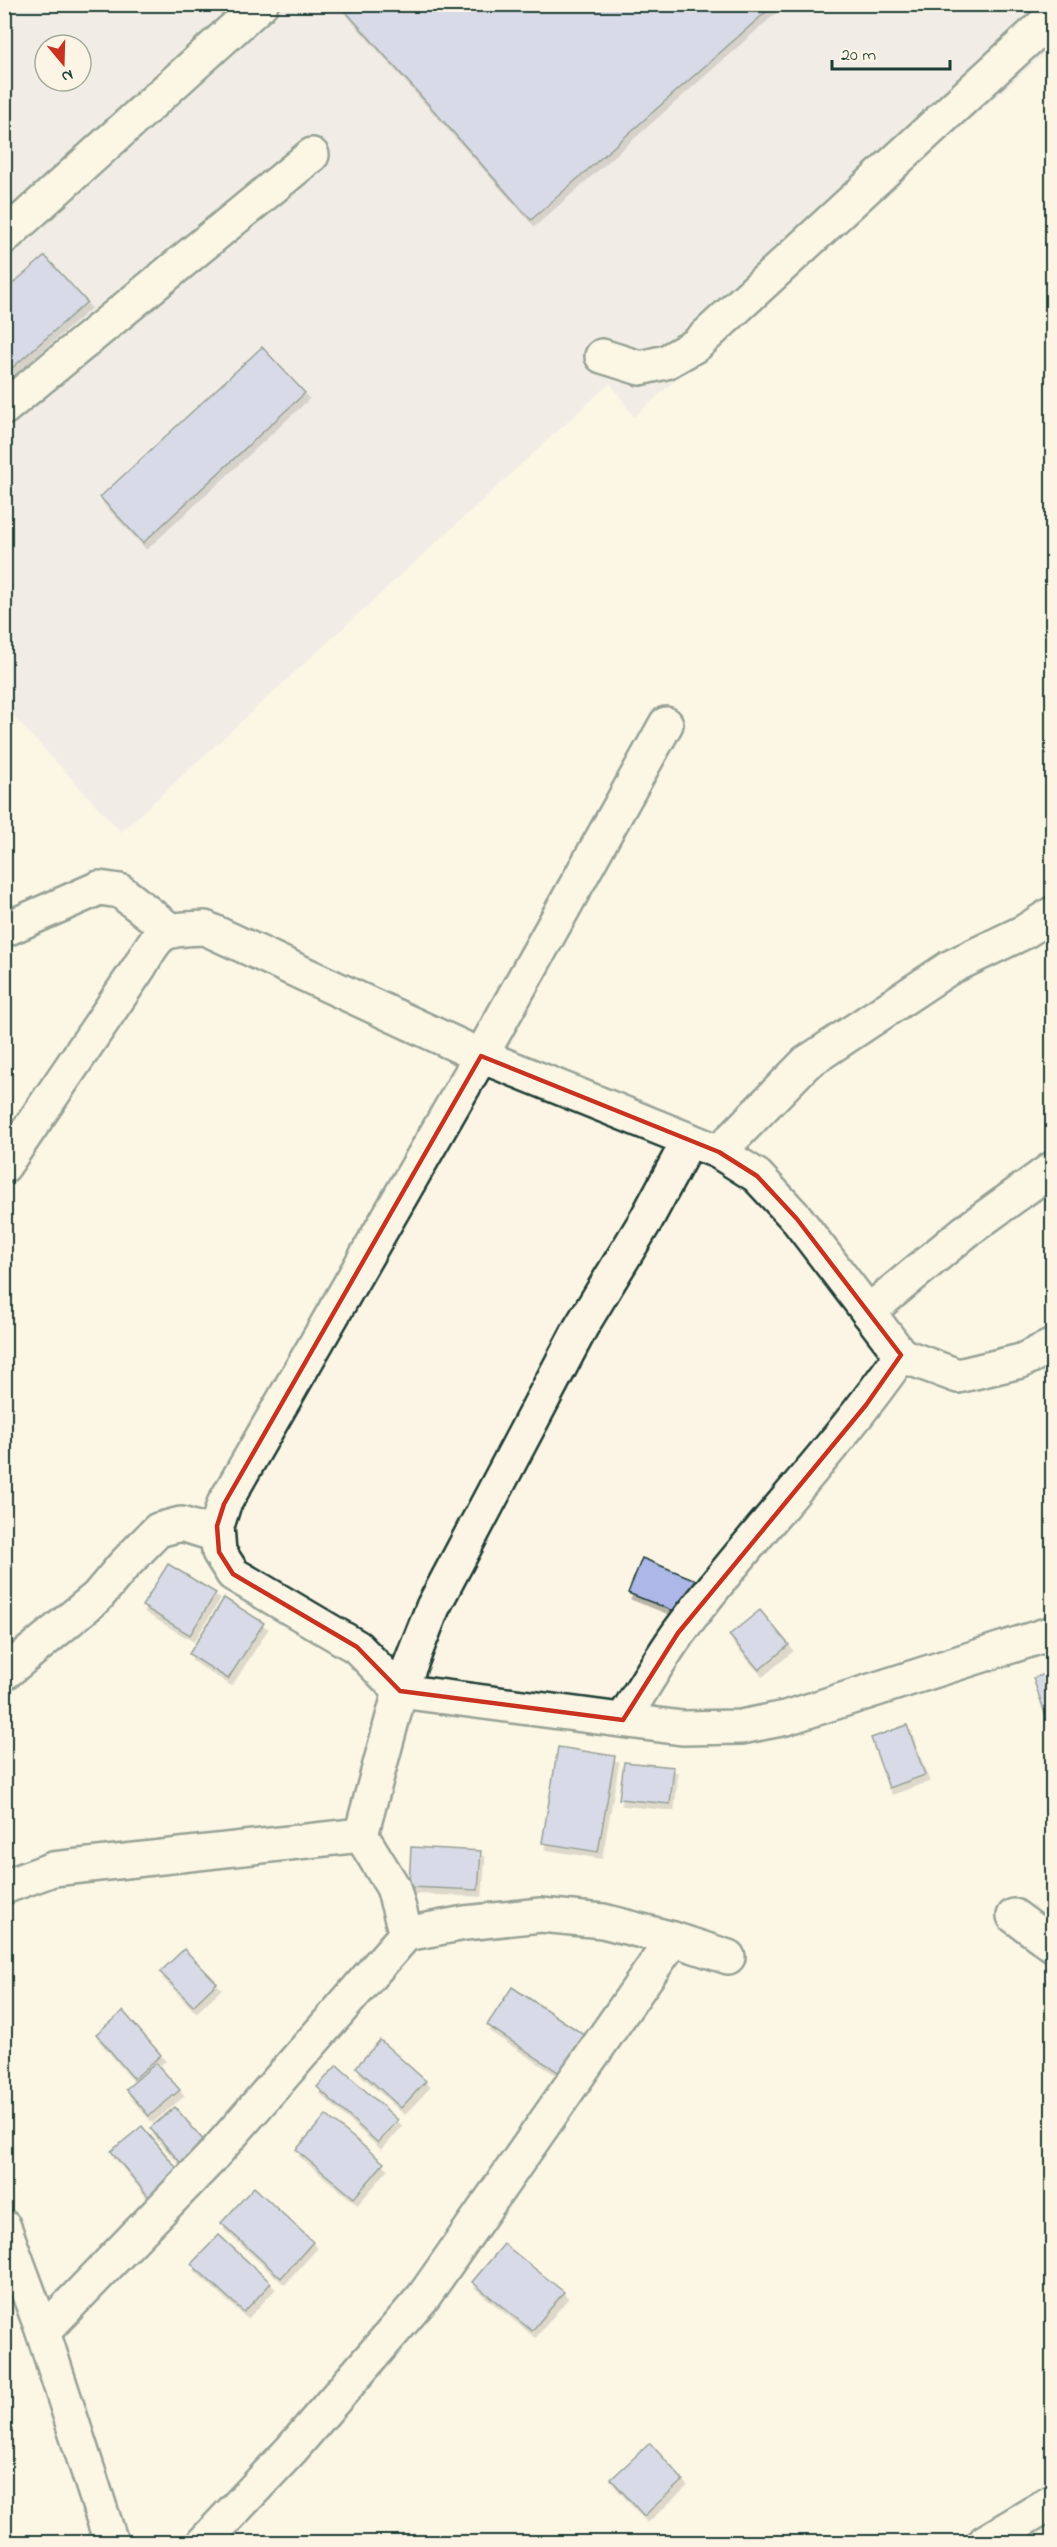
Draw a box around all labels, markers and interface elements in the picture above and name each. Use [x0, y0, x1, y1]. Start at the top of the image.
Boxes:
north arrow [33, 33, 93, 93]
scale bar [832, 33, 950, 71]
text: 20 m [841, 43, 876, 69]
text: N [58, 62, 76, 88]

